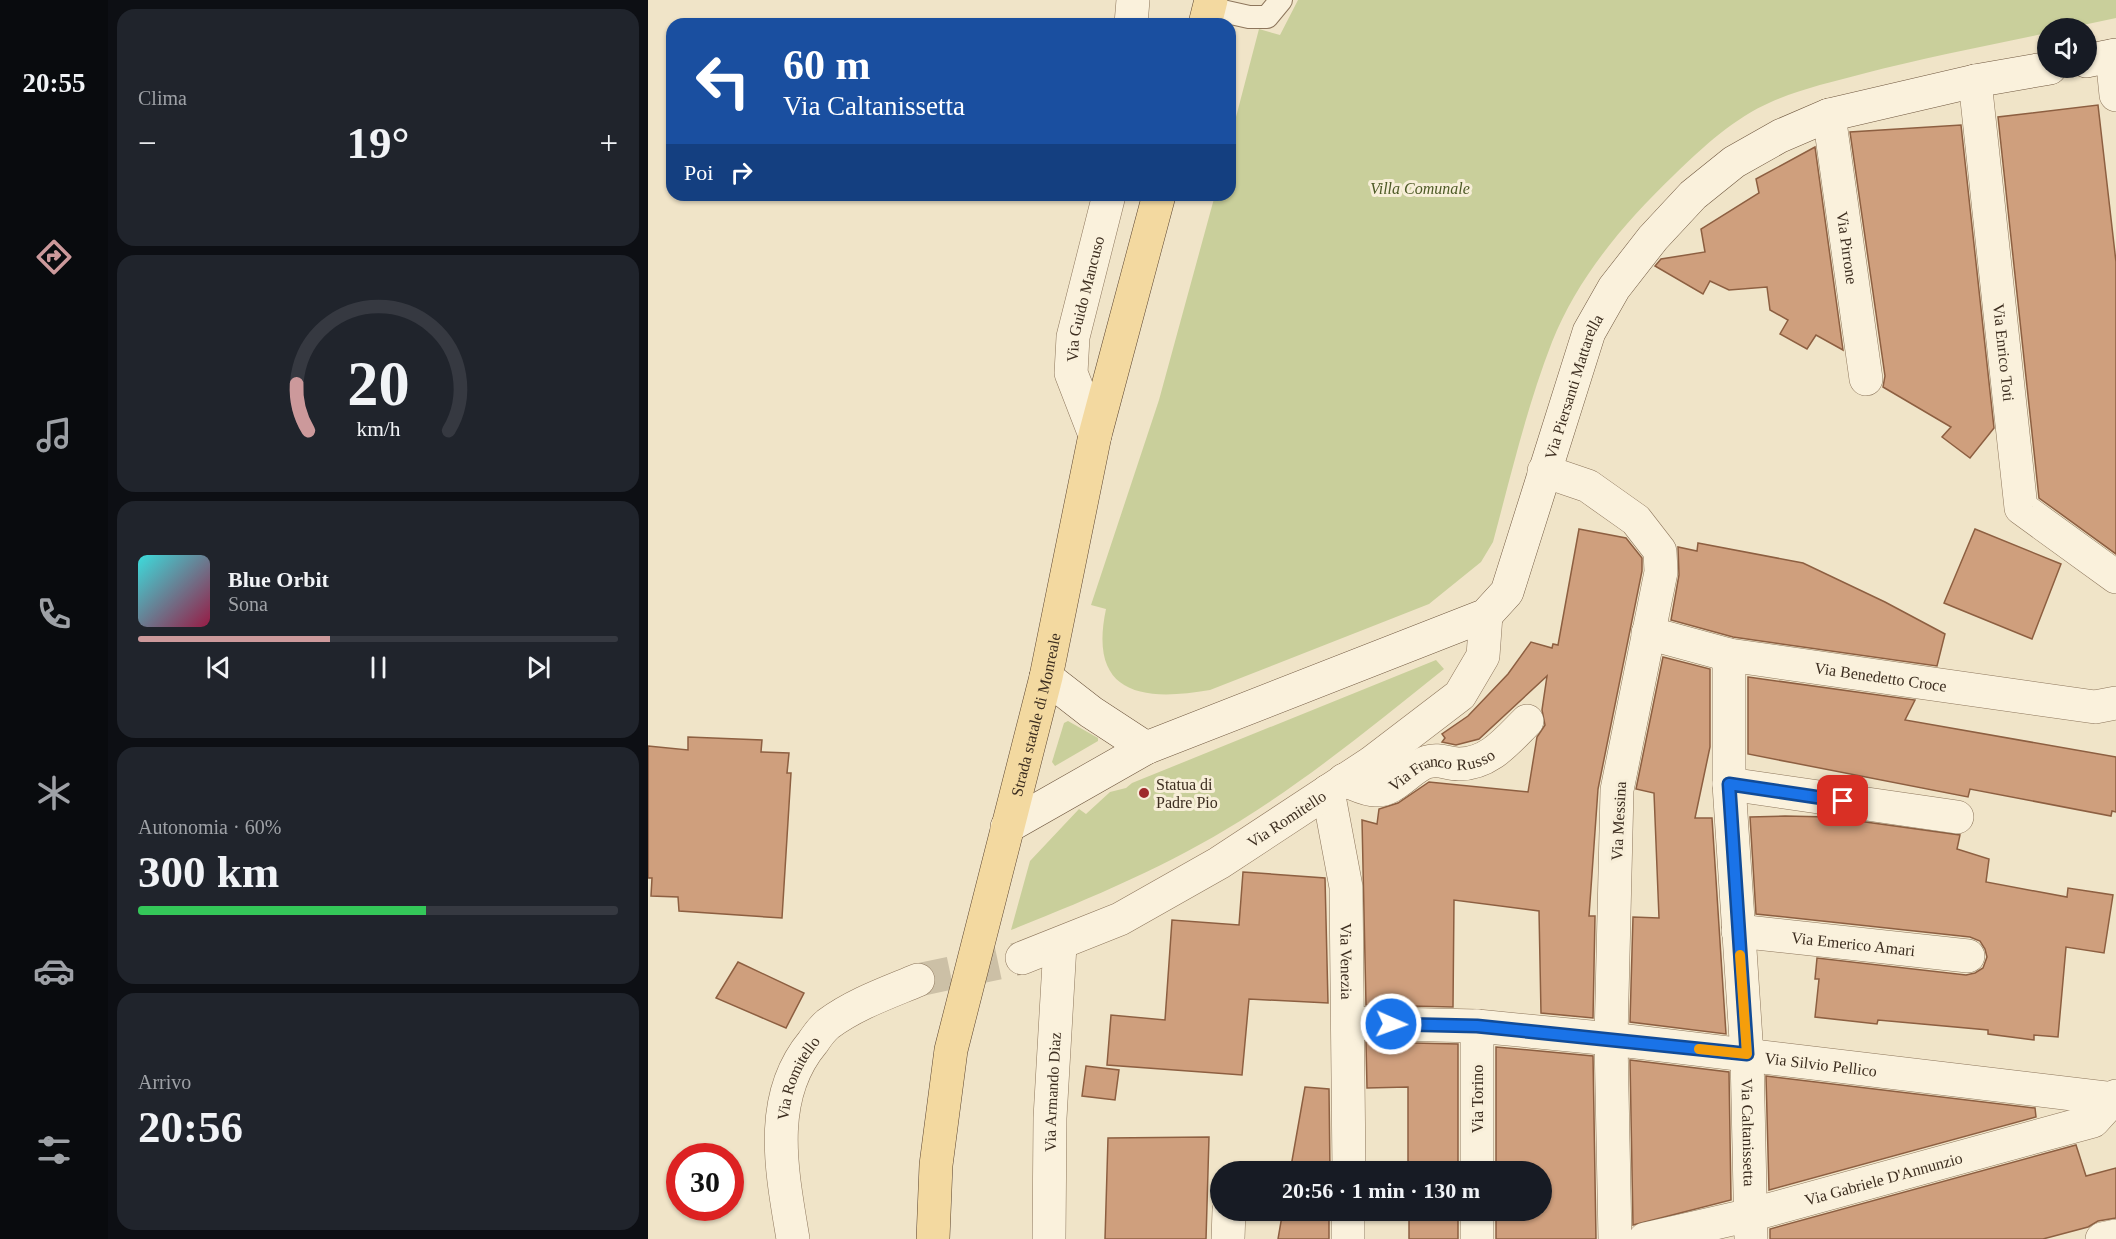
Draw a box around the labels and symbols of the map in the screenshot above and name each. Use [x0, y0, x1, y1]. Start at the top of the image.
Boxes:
park label: Villa Comunale [1370, 180, 1470, 197]
street label: Via Pirrone [1834, 210, 1861, 285]
street label: Via Guido Mancuso [1064, 234, 1107, 362]
street label: Via Enrico Toti [1990, 303, 2018, 403]
street label: Via Piersanti Mattarella [1541, 311, 1606, 461]
street label: Strada statale di Monreale [1008, 631, 1064, 798]
street label: Via Benedetto Croce [1813, 659, 1948, 695]
street label: Via Franco Russo [1386, 746, 1498, 794]
pin [1817, 775, 1868, 826]
place label: Statua di Padre Pio [1156, 776, 1218, 811]
street label: Via Messina [1608, 781, 1629, 861]
marker: Statua di Padre Pio [1137, 786, 1151, 800]
street label: Via Romitello [1244, 787, 1329, 851]
street label: Via Venezia [1337, 923, 1355, 1000]
street label: Via Emerico Amari [1791, 929, 1917, 959]
position arrow [1359, 992, 1423, 1056]
street label: Via Armando Diaz [1042, 1032, 1064, 1152]
street label: Via Romitello [774, 1033, 823, 1121]
street label: Via Silvio Pellico [1764, 1049, 1878, 1080]
street label: Via Torino [1469, 1065, 1486, 1133]
street label: Via Caltanissetta [1739, 1078, 1758, 1187]
speed limit sign: 30 [666, 1143, 744, 1221]
street label: Via Gabriele D'Annunzio [1803, 1149, 1964, 1209]

